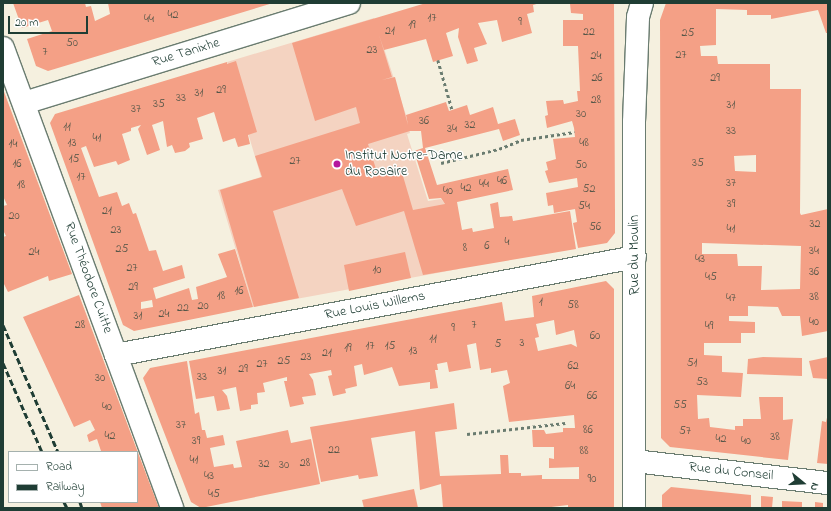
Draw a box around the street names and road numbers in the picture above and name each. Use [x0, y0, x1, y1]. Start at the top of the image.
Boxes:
street label: Rue Tanixhe [150, 35, 222, 71]
street label: Rue du Moulin [627, 215, 643, 295]
street label: Rue Théodore Cuitte [60, 220, 116, 336]
street label: Rue Louis Willems [323, 288, 427, 324]
street label: Rue du Conseil [688, 459, 774, 485]

